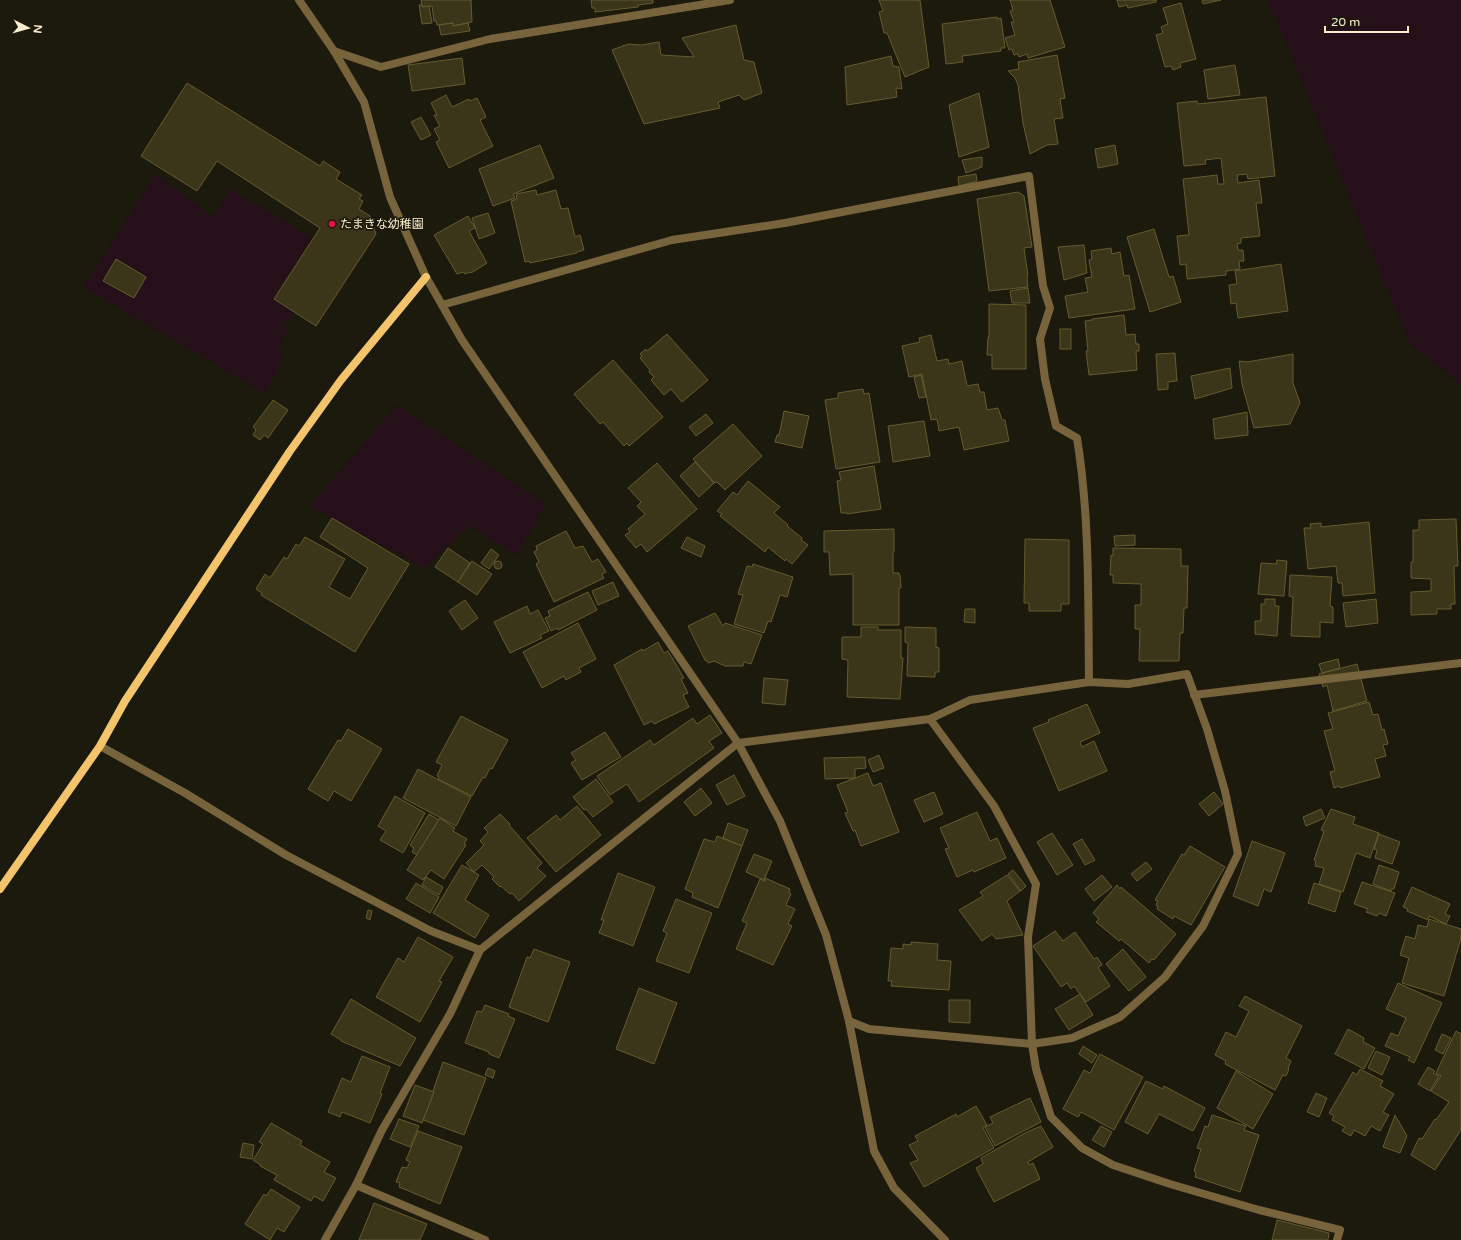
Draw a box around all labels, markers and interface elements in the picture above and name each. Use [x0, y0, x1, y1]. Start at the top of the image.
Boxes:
north arrow [8, 8, 48, 48]
scale bar [1325, 8, 1408, 34]
text: 20 m [1331, 15, 1360, 29]
text: N [31, 24, 44, 34]
place label: たまきな幼稚園 [340, 217, 424, 231]
marker: たまきな幼稚園 [327, 219, 337, 229]

